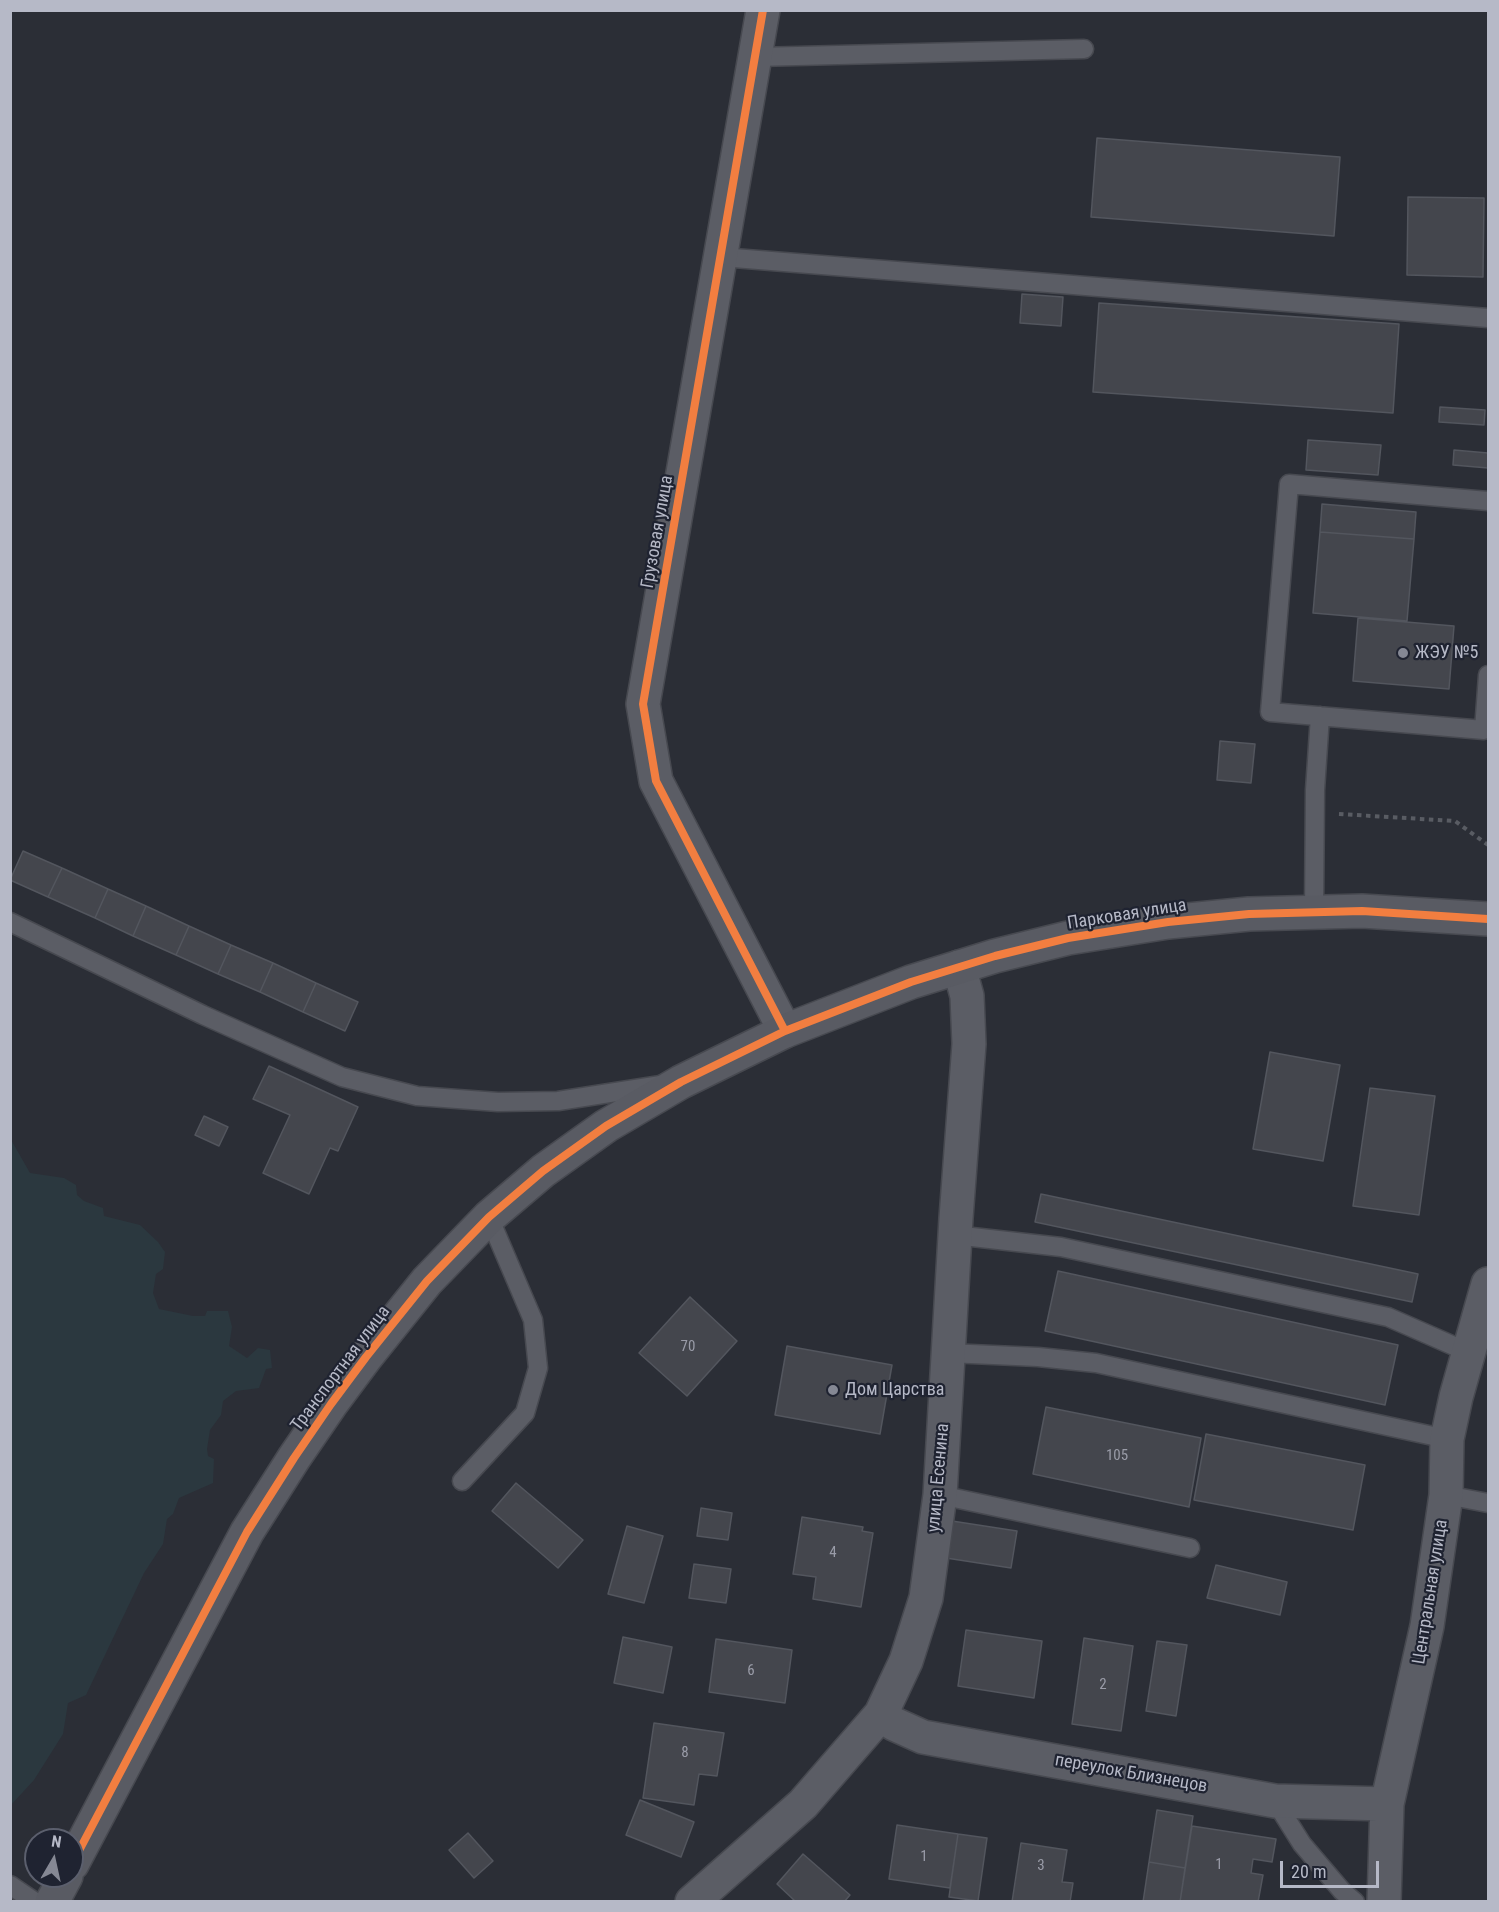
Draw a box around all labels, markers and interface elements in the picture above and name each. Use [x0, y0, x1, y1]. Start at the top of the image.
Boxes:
street label: Грузовая улица [637, 474, 679, 590]
place label: ЖЭУ №5 [1415, 642, 1478, 664]
marker: ЖЭУ №5 [1396, 646, 1410, 660]
street label: Парковая улица [1066, 895, 1188, 935]
street label: Транспортная улица [287, 1302, 395, 1436]
house number: 70 [681, 1338, 695, 1356]
place label: Дом Царства [845, 1379, 944, 1401]
marker: Дом Царства [826, 1383, 840, 1397]
street label: улица Есенина [923, 1423, 955, 1533]
house number: 105 [1106, 1447, 1128, 1465]
street label: Центральная улица [1409, 1518, 1453, 1666]
house number: 4 [829, 1544, 837, 1562]
house number: 6 [747, 1662, 755, 1680]
house number: 2 [1099, 1676, 1107, 1694]
house number: 8 [681, 1744, 689, 1762]
street label: переулок Близнецов [1053, 1750, 1209, 1798]
north arrow [24, 1828, 84, 1888]
text: N [50, 1832, 63, 1852]
house number: 1 [920, 1848, 928, 1866]
scale bar [1283, 1849, 1382, 1887]
house number: 1 [1215, 1856, 1223, 1874]
house number: 3 [1037, 1857, 1045, 1875]
text: 20 m [1291, 1861, 1326, 1882]

